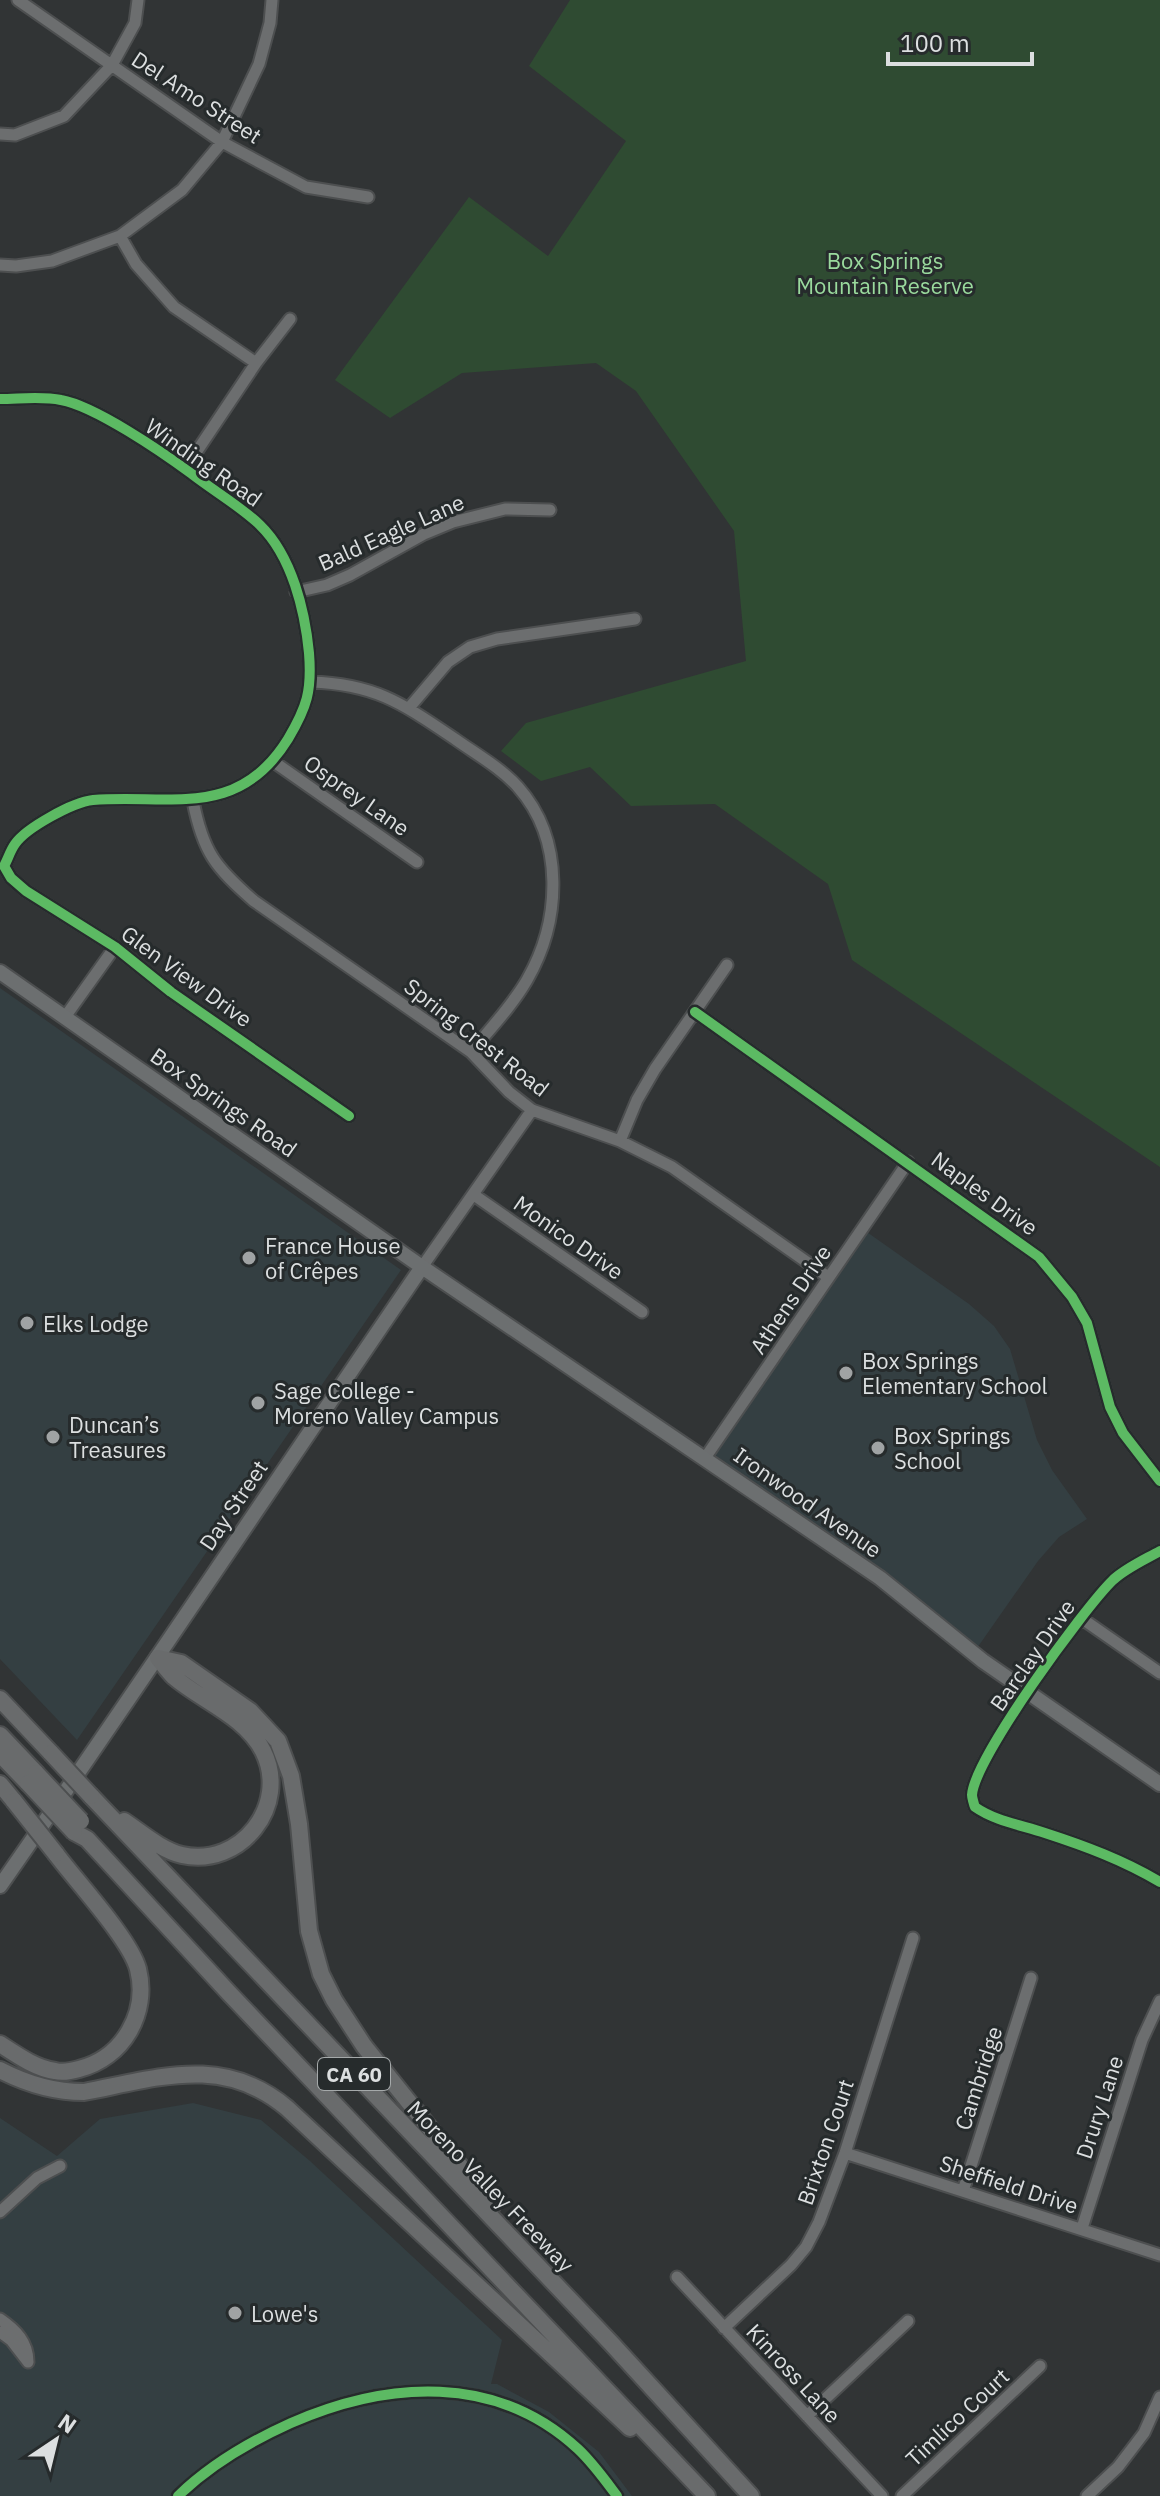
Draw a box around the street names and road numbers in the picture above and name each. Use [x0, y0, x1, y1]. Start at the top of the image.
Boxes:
street label: Del Amo Street [127, 44, 267, 150]
street label: Winding Road [140, 411, 268, 513]
street label: Bald Eagle Lane [313, 487, 469, 577]
street label: Osprey Lane [299, 748, 415, 842]
street label: Glen View Drive [116, 919, 258, 1033]
street label: Spring Crest Road [399, 971, 555, 1103]
street label: Box Springs Road [145, 1041, 303, 1163]
street label: Naples Drive [926, 1145, 1044, 1241]
street label: Monico Drive [508, 1188, 630, 1286]
street label: Athens Drive [743, 1239, 837, 1359]
street label: Ironwood Avenue [728, 1440, 888, 1564]
street label: Day Street [192, 1454, 274, 1556]
street label: Barclay Drive [983, 1593, 1081, 1717]
street label: Cambridge [948, 2023, 1008, 2133]
street label: Drury Lane [1069, 2052, 1129, 2162]
road number: CA 60 [318, 2058, 390, 2090]
street label: Brixton Court [790, 2075, 860, 2209]
street label: Moreno Valley Freeway [401, 2094, 581, 2278]
street label: Sheffield Drive [936, 2148, 1082, 2220]
street label: Kinross Lane [740, 2317, 848, 2429]
street label: Timlico Court [899, 2362, 1015, 2472]

